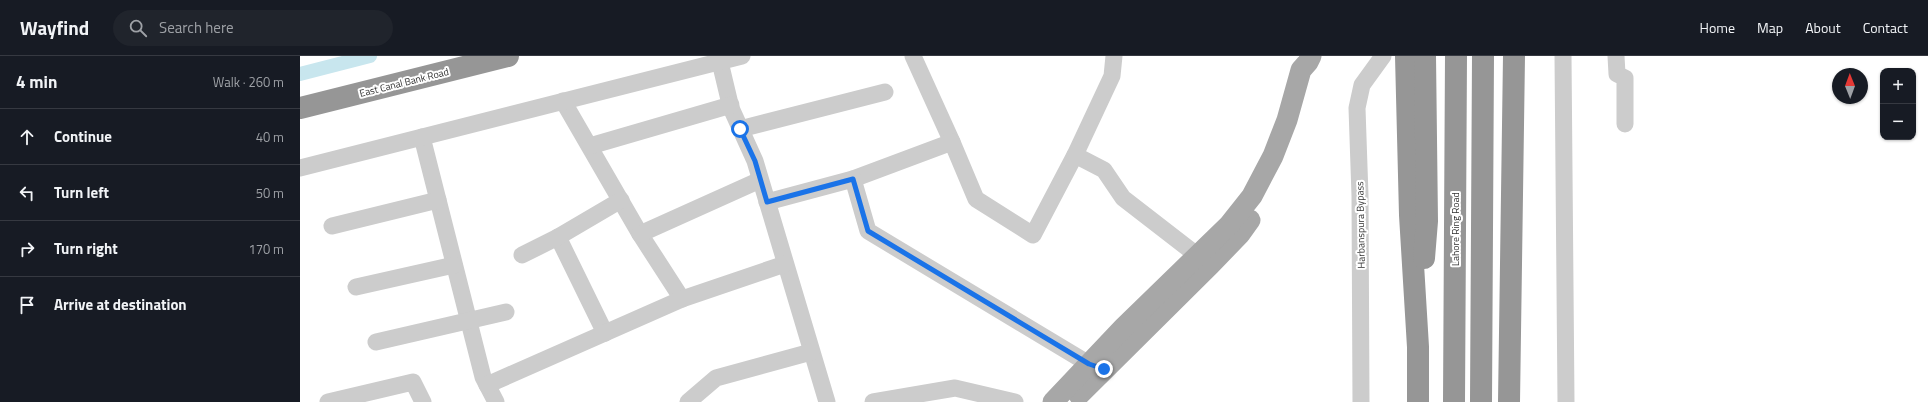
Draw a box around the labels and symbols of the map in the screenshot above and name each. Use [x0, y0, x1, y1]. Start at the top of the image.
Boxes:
street label: East Canal Bank Road [358, 64, 450, 101]
north arrow [1832, 68, 1868, 104]
route start [731, 120, 749, 138]
street label: Harbanspura Bypass [1352, 181, 1369, 269]
street label: Lahore Ring Road [1448, 192, 1463, 266]
route end [1095, 360, 1113, 378]

